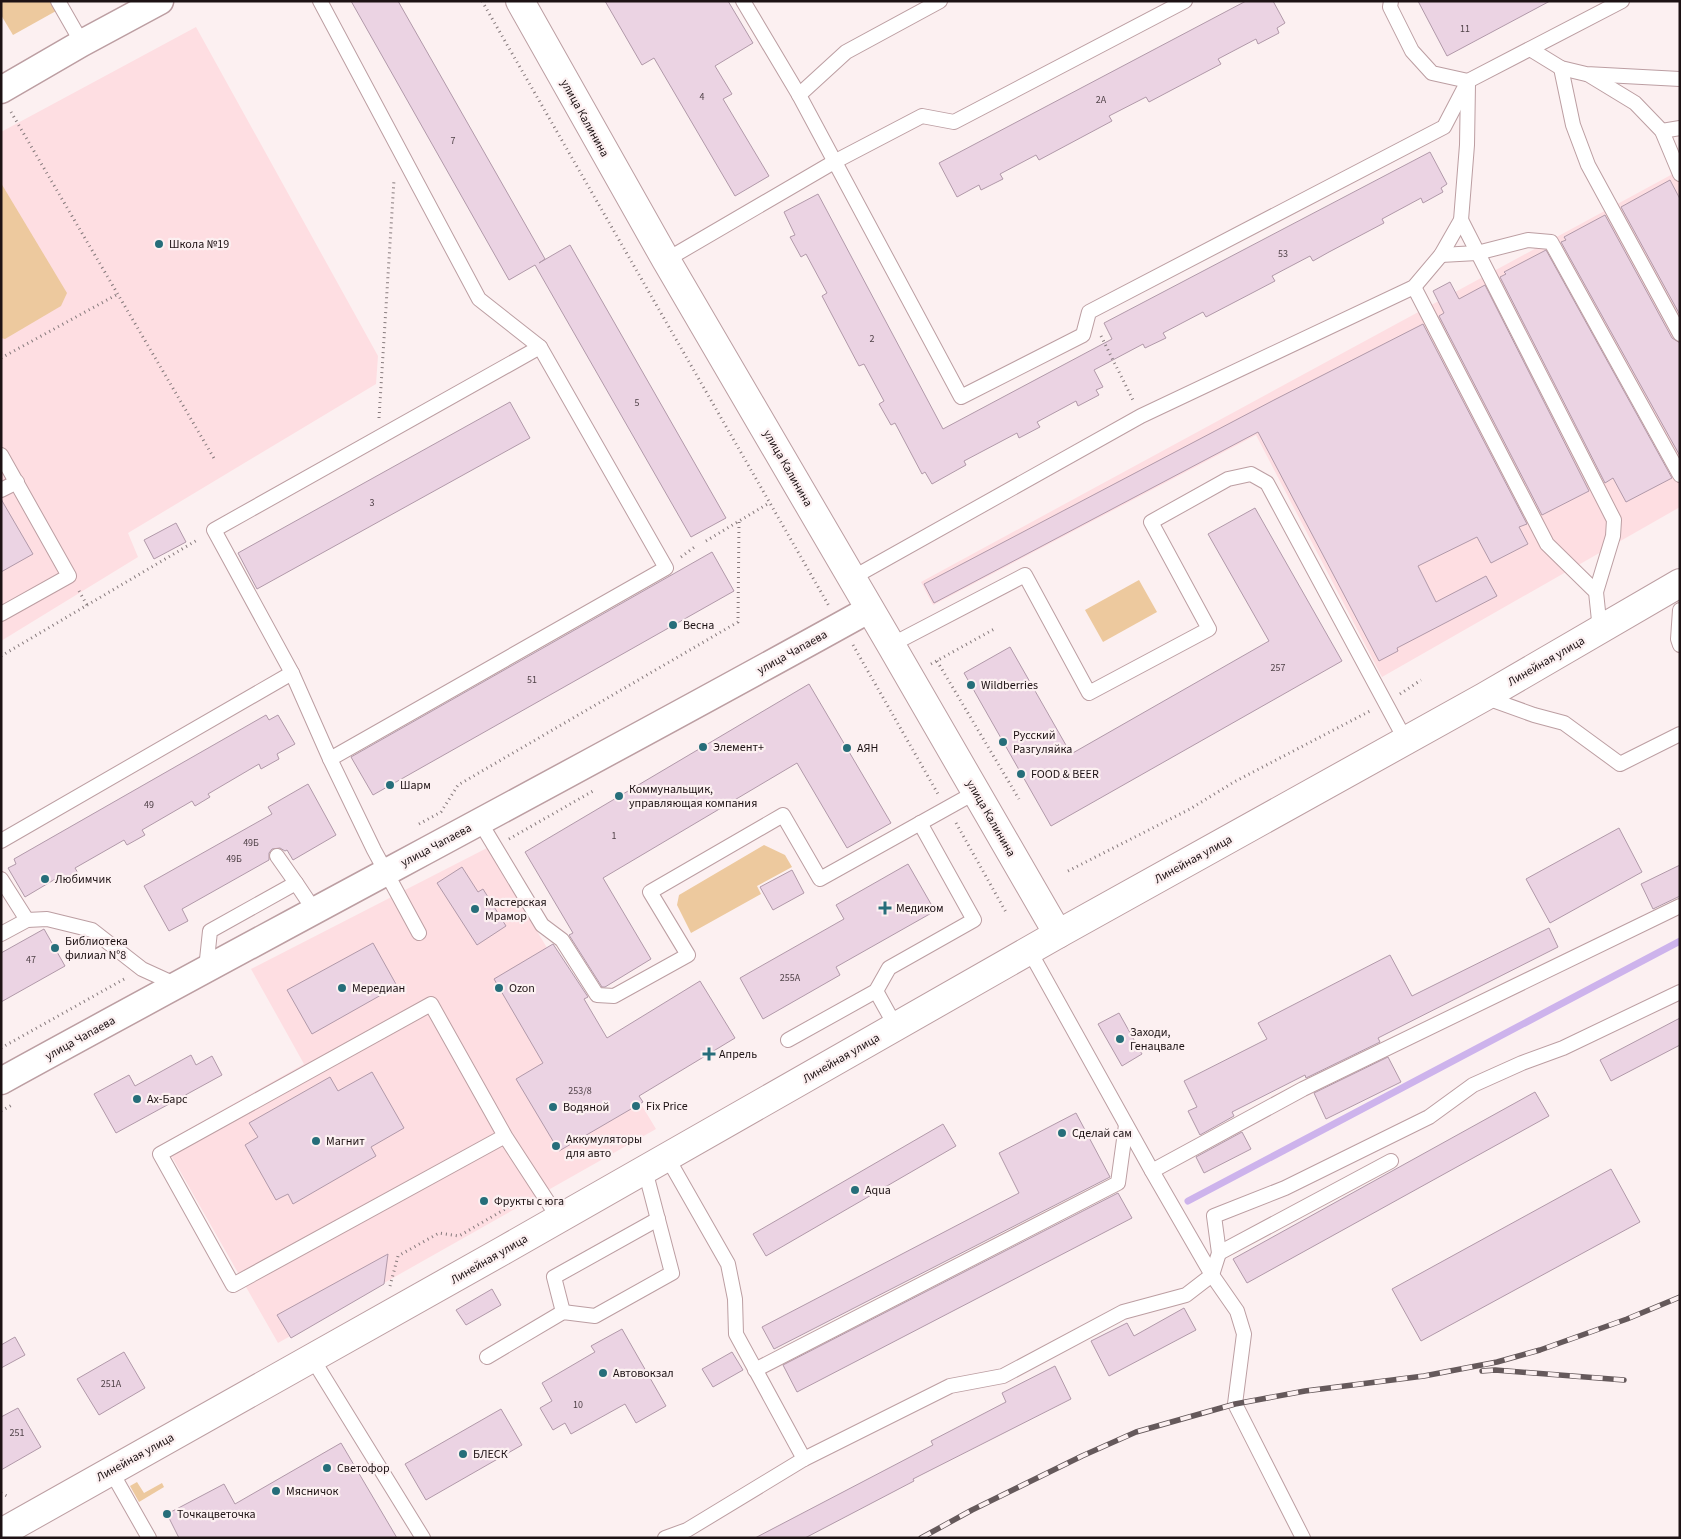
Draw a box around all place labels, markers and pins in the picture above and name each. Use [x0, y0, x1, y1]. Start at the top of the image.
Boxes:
place label: Школа №19 [169, 236, 229, 253]
marker: Школа №19 [153, 238, 165, 250]
place label: Весна [683, 617, 714, 634]
marker: Весна [667, 619, 679, 631]
place label: Wildberries [981, 677, 1038, 694]
marker: Wildberries [965, 679, 977, 691]
place label: Русский Разгуляйка [1013, 727, 1072, 758]
marker: Русский Разгуляйка [997, 736, 1009, 748]
place label: Элемент+ [713, 739, 764, 756]
place label: АЯН [857, 740, 878, 757]
marker: Элемент+ [697, 741, 709, 753]
marker: АЯН [841, 742, 853, 754]
place label: FOOD & BEER [1031, 766, 1099, 783]
marker: FOOD & BEER [1015, 768, 1027, 780]
place label: Шарм [400, 777, 431, 794]
marker: Шарм [384, 779, 396, 791]
place label: Коммунальщик, управляющая компания [629, 781, 757, 812]
marker: Коммунальщик, управляющая компания [613, 790, 625, 802]
place label: Любимчик [55, 871, 111, 888]
marker: Любимчик [39, 873, 51, 885]
place label: Мастерская Мрамор [485, 894, 547, 925]
place label: Медиком [896, 900, 944, 917]
marker: Медиком [878, 901, 892, 915]
marker: Мастерская Мрамор [469, 903, 481, 915]
place label: Библиотека филиал N°8 [65, 933, 128, 964]
marker: Библиотека филиал N°8 [49, 942, 61, 954]
place label: Мередиан [352, 980, 405, 997]
place label: Ozon [509, 980, 535, 997]
marker: Мередиан [336, 982, 348, 994]
marker: Ozon [493, 982, 505, 994]
place label: Заходи, Генацвале [1130, 1024, 1185, 1055]
marker: Заходи, Генацвале [1114, 1033, 1126, 1045]
place label: Апрель [719, 1046, 757, 1063]
marker: Апрель [703, 1048, 715, 1060]
place label: Ах-Барс [147, 1091, 188, 1108]
marker: Ах-Барс [131, 1093, 143, 1105]
place label: Fix Price [646, 1098, 688, 1115]
place label: Водяной [563, 1099, 609, 1116]
marker: Fix Price [630, 1100, 642, 1112]
marker: Водяной [547, 1101, 559, 1113]
place label: Сделай сам [1072, 1125, 1132, 1142]
marker: Сделай сам [1056, 1127, 1068, 1139]
place label: Аккумуляторы для авто [566, 1131, 642, 1162]
place label: Магнит [326, 1133, 365, 1150]
marker: Магнит [310, 1135, 322, 1147]
marker: Аккумуляторы для авто [550, 1140, 562, 1152]
place label: Aqua [865, 1182, 891, 1199]
marker: Aqua [849, 1184, 861, 1196]
place label: Фрукты с юга [494, 1193, 564, 1210]
marker: Фрукты с юга [478, 1195, 490, 1207]
place label: Автовокзал [613, 1365, 674, 1382]
marker: Автовокзал [597, 1367, 609, 1379]
place label: БЛЕСК [473, 1446, 508, 1463]
marker: БЛЕСК [457, 1448, 469, 1460]
place label: Светофор [337, 1460, 390, 1477]
marker: Светофор [321, 1462, 333, 1474]
place label: Мясничок [286, 1483, 339, 1500]
marker: Мясничок [270, 1485, 282, 1497]
place label: Точкацветочка [177, 1506, 256, 1523]
marker: Точкацветочка [161, 1508, 173, 1520]

